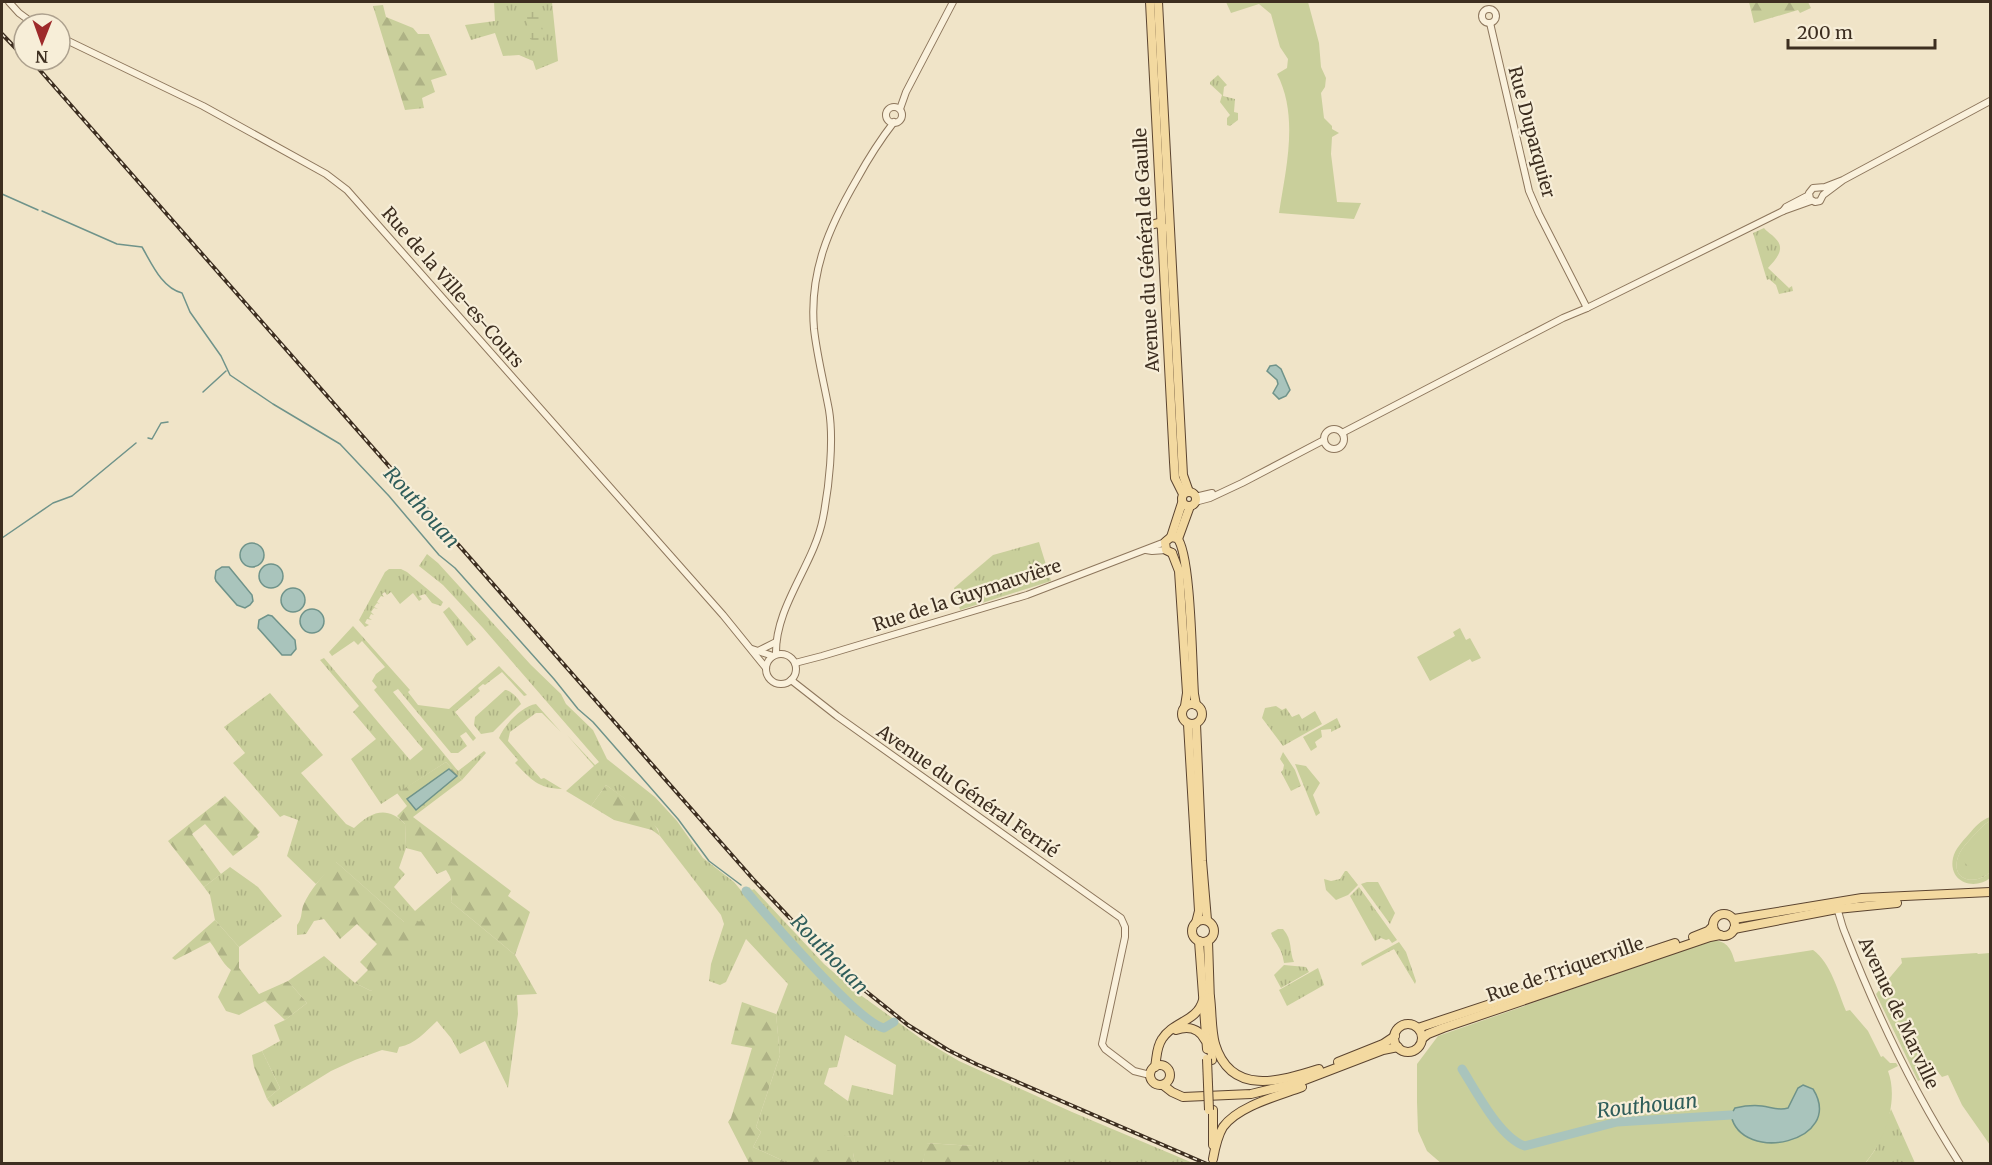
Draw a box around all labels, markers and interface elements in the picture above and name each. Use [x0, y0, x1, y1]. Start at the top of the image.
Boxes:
north arrow [12, 12, 72, 72]
scale bar [1788, 12, 1935, 50]
text: 200 m [1797, 21, 1853, 44]
text: N [35, 47, 48, 67]
street label: Rue Duparquier [1503, 64, 1561, 200]
street label: Avenue du Général de Gaulle [1128, 127, 1164, 374]
street label: Rue de la Ville-es-Cours [377, 202, 529, 372]
water label: Routhouan [379, 461, 465, 553]
street label: Rue de la Guymauvière [870, 554, 1064, 636]
street label: Avenue du Général Ferrié [872, 719, 1063, 863]
water label: Routhouan [786, 909, 874, 999]
street label: Rue de Triquerville [1483, 931, 1647, 1007]
street label: Avenue de Marville [1853, 933, 1944, 1092]
water label: Routhouan [1595, 1087, 1699, 1123]

